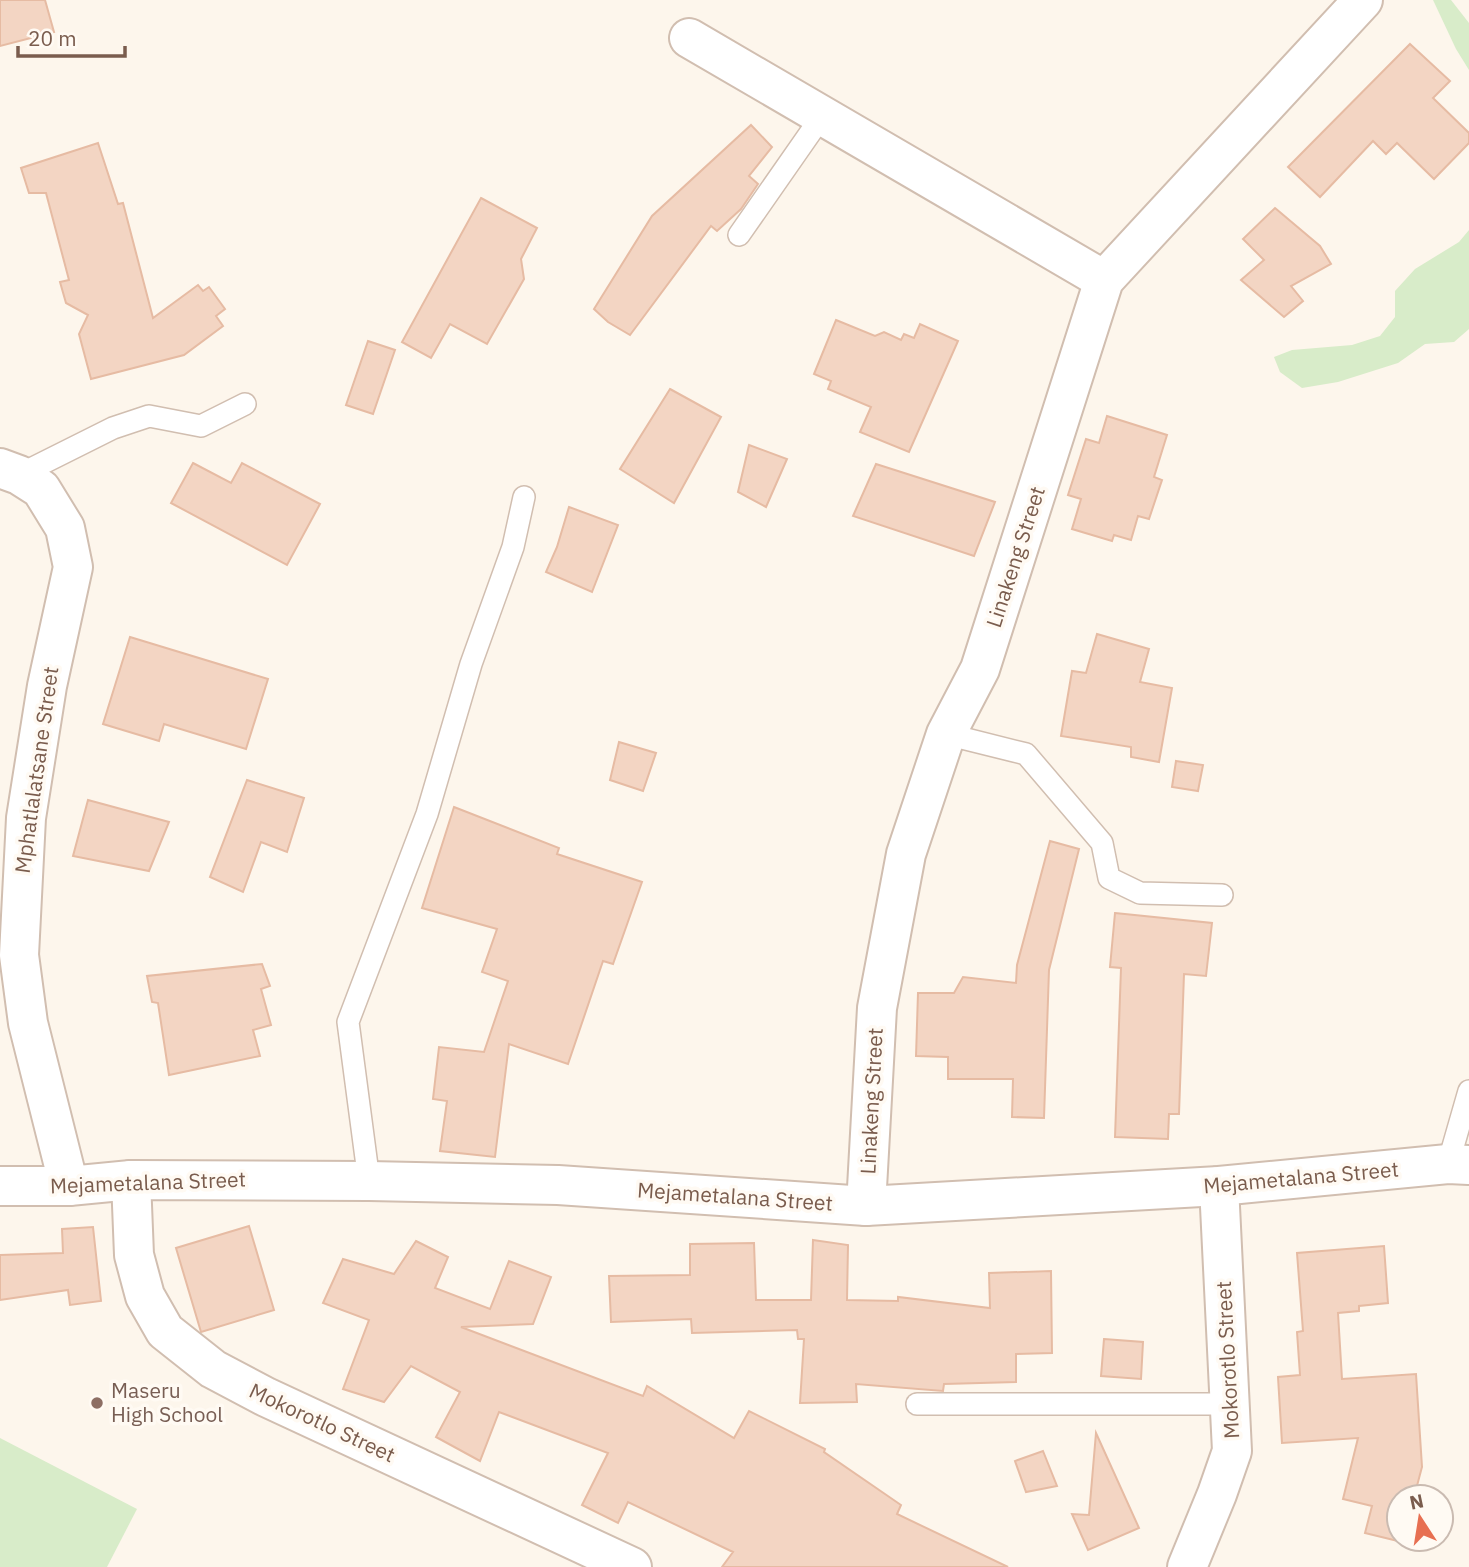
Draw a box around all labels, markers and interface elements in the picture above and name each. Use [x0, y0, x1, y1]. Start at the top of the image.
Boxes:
scale bar [18, 14, 124, 58]
text: 20 m [28, 24, 77, 52]
street label: Linakeng Street [979, 483, 1051, 631]
street label: Mphatlalatsane Street [8, 665, 64, 875]
street label: Linakeng Street [853, 1027, 889, 1175]
street label: Mejametalana Street [1202, 1155, 1400, 1199]
street label: Mejametalana Street [49, 1165, 246, 1199]
street label: Mejametalana Street [636, 1175, 834, 1217]
street label: Mokorotlo Street [1209, 1280, 1245, 1440]
place label: Maseru High School [111, 1376, 223, 1428]
street label: Mokorotlo Street [245, 1376, 400, 1468]
marker: Maseru High School [89, 1395, 105, 1411]
north arrow [1385, 1483, 1455, 1553]
text: N [1407, 1488, 1426, 1515]

